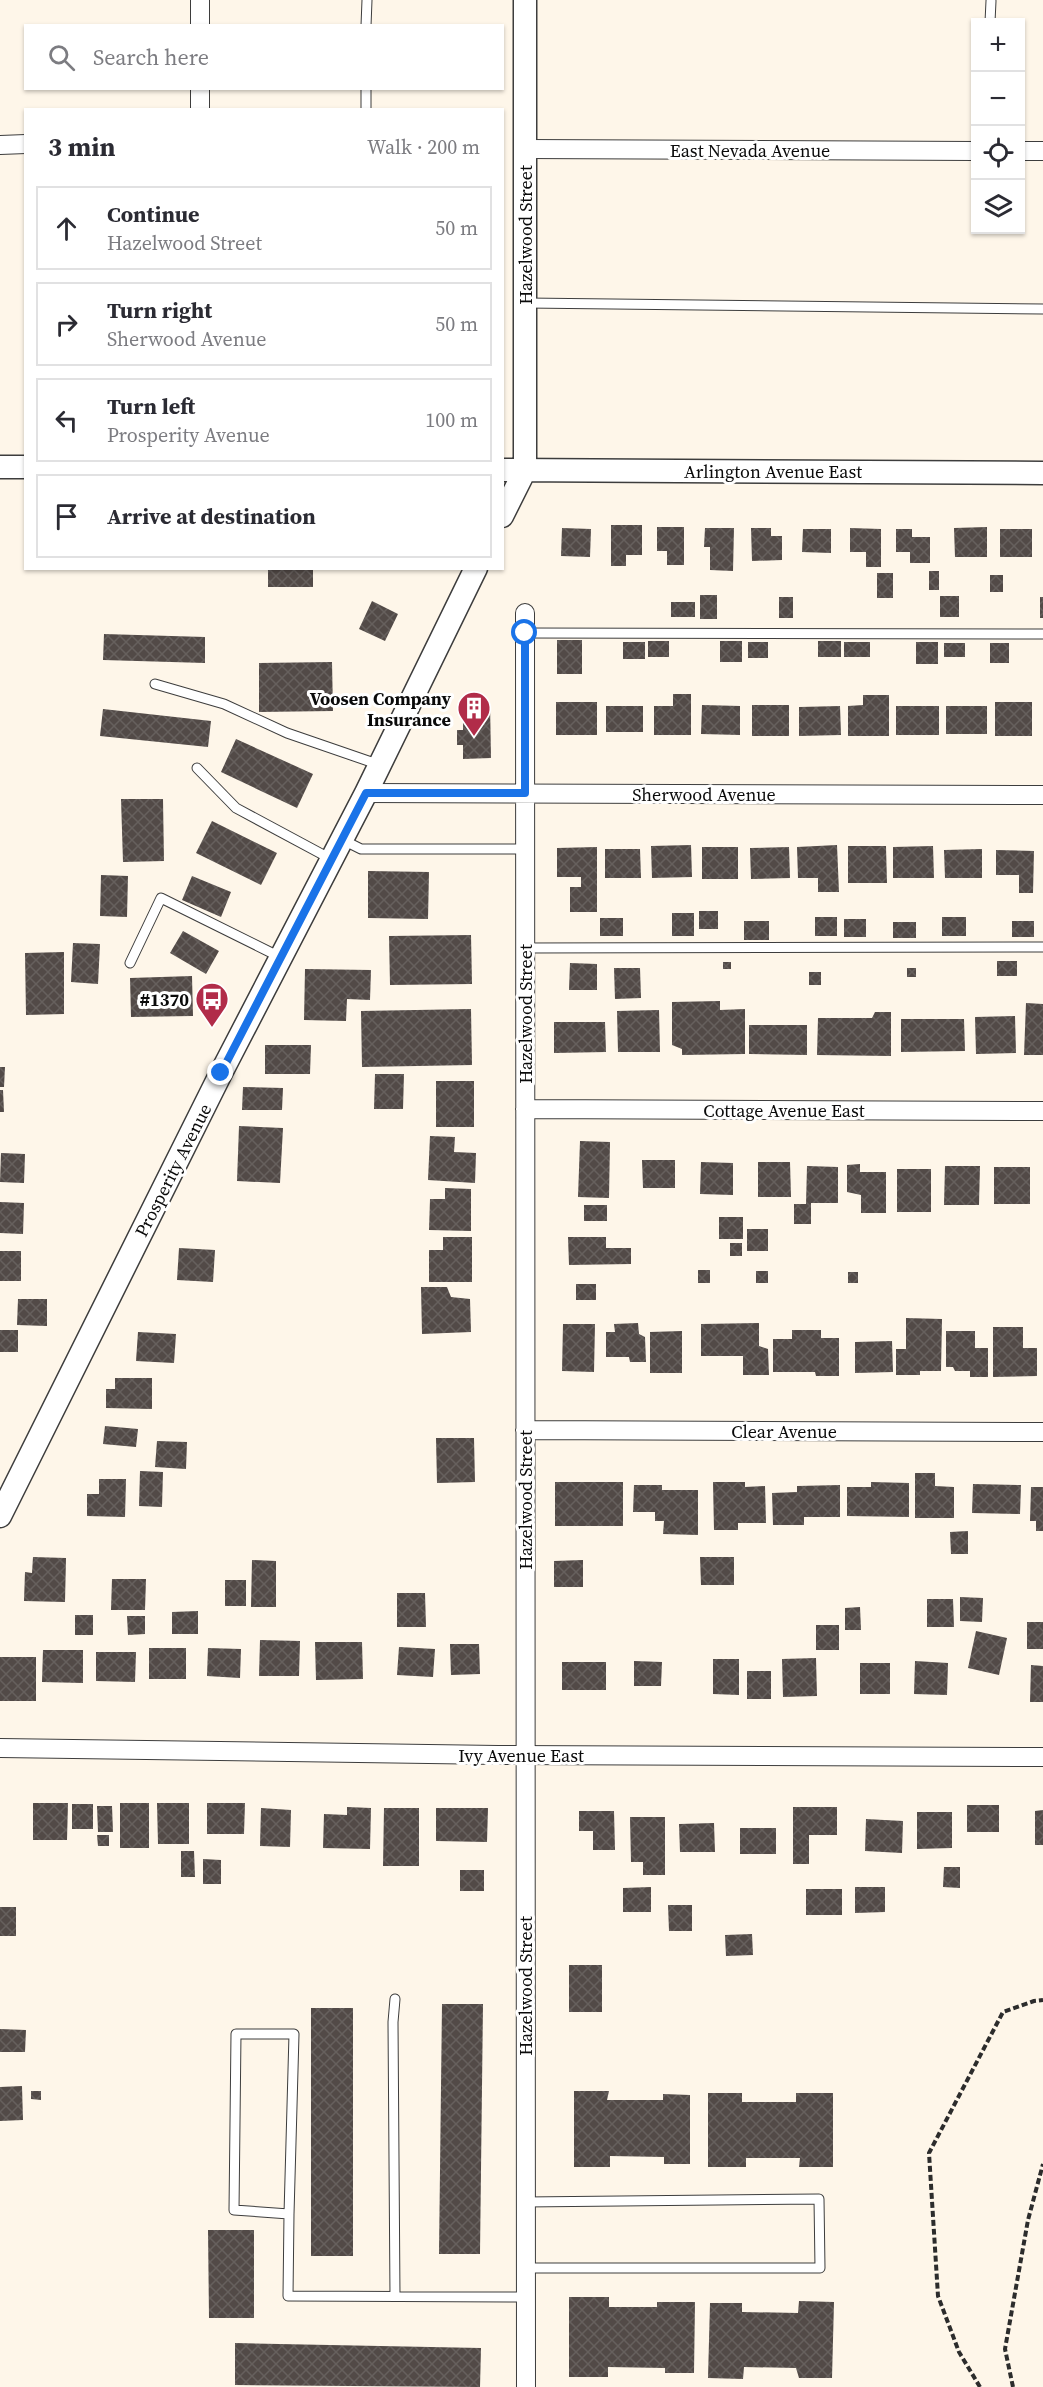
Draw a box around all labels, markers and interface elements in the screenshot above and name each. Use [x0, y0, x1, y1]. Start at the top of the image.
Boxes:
map controls [971, 18, 1025, 234]
button: + [971, 18, 1025, 72]
search box [24, 24, 504, 90]
icon: search [45, 41, 78, 74]
text: Search here [93, 42, 209, 72]
button: − [971, 72, 1025, 126]
button: locate [971, 126, 1025, 180]
text: 3 min [48, 129, 115, 165]
text: Walk · 200 m [367, 133, 480, 161]
street label: East Nevada Avenue [670, 138, 830, 163]
street label: Hazelwood Street [513, 165, 538, 305]
button: layers [971, 180, 1025, 234]
text: Continue [107, 199, 200, 229]
icon: ahead [50, 212, 83, 245]
text: 50 m [435, 214, 478, 242]
text: Hazelwood Street [107, 229, 262, 257]
text: Turn right [107, 295, 212, 325]
icon: right [50, 308, 83, 341]
text: 50 m [435, 310, 478, 338]
text: Sherwood Avenue [107, 325, 266, 353]
text: Turn left [107, 391, 195, 421]
icon: left [50, 404, 83, 437]
text: 100 m [425, 406, 478, 434]
text: Prosperity Avenue [107, 421, 270, 449]
street label: Arlington Avenue East [684, 459, 862, 484]
icon: arrive [50, 500, 83, 533]
text: Arrive at destination [107, 501, 316, 531]
route start [511, 619, 537, 645]
place label: Voosen Company Insurance [310, 686, 451, 732]
building icon: Voosen Company Insurance [456, 690, 492, 737]
street label: Sherwood Avenue [632, 782, 776, 807]
street label: Hazelwood Street [513, 944, 538, 1084]
bus stop icon: #1370 [194, 981, 230, 1028]
place label: #1370 [140, 987, 189, 1012]
route end [207, 1059, 233, 1085]
street label: Cottage Avenue East [703, 1098, 865, 1123]
street label: Prosperity Avenue [129, 1099, 217, 1241]
street label: Clear Avenue [731, 1419, 837, 1444]
street label: Hazelwood Street [513, 1430, 538, 1570]
street label: Ivy Avenue East [458, 1743, 584, 1768]
street label: Hazelwood Street [513, 1916, 538, 2056]

